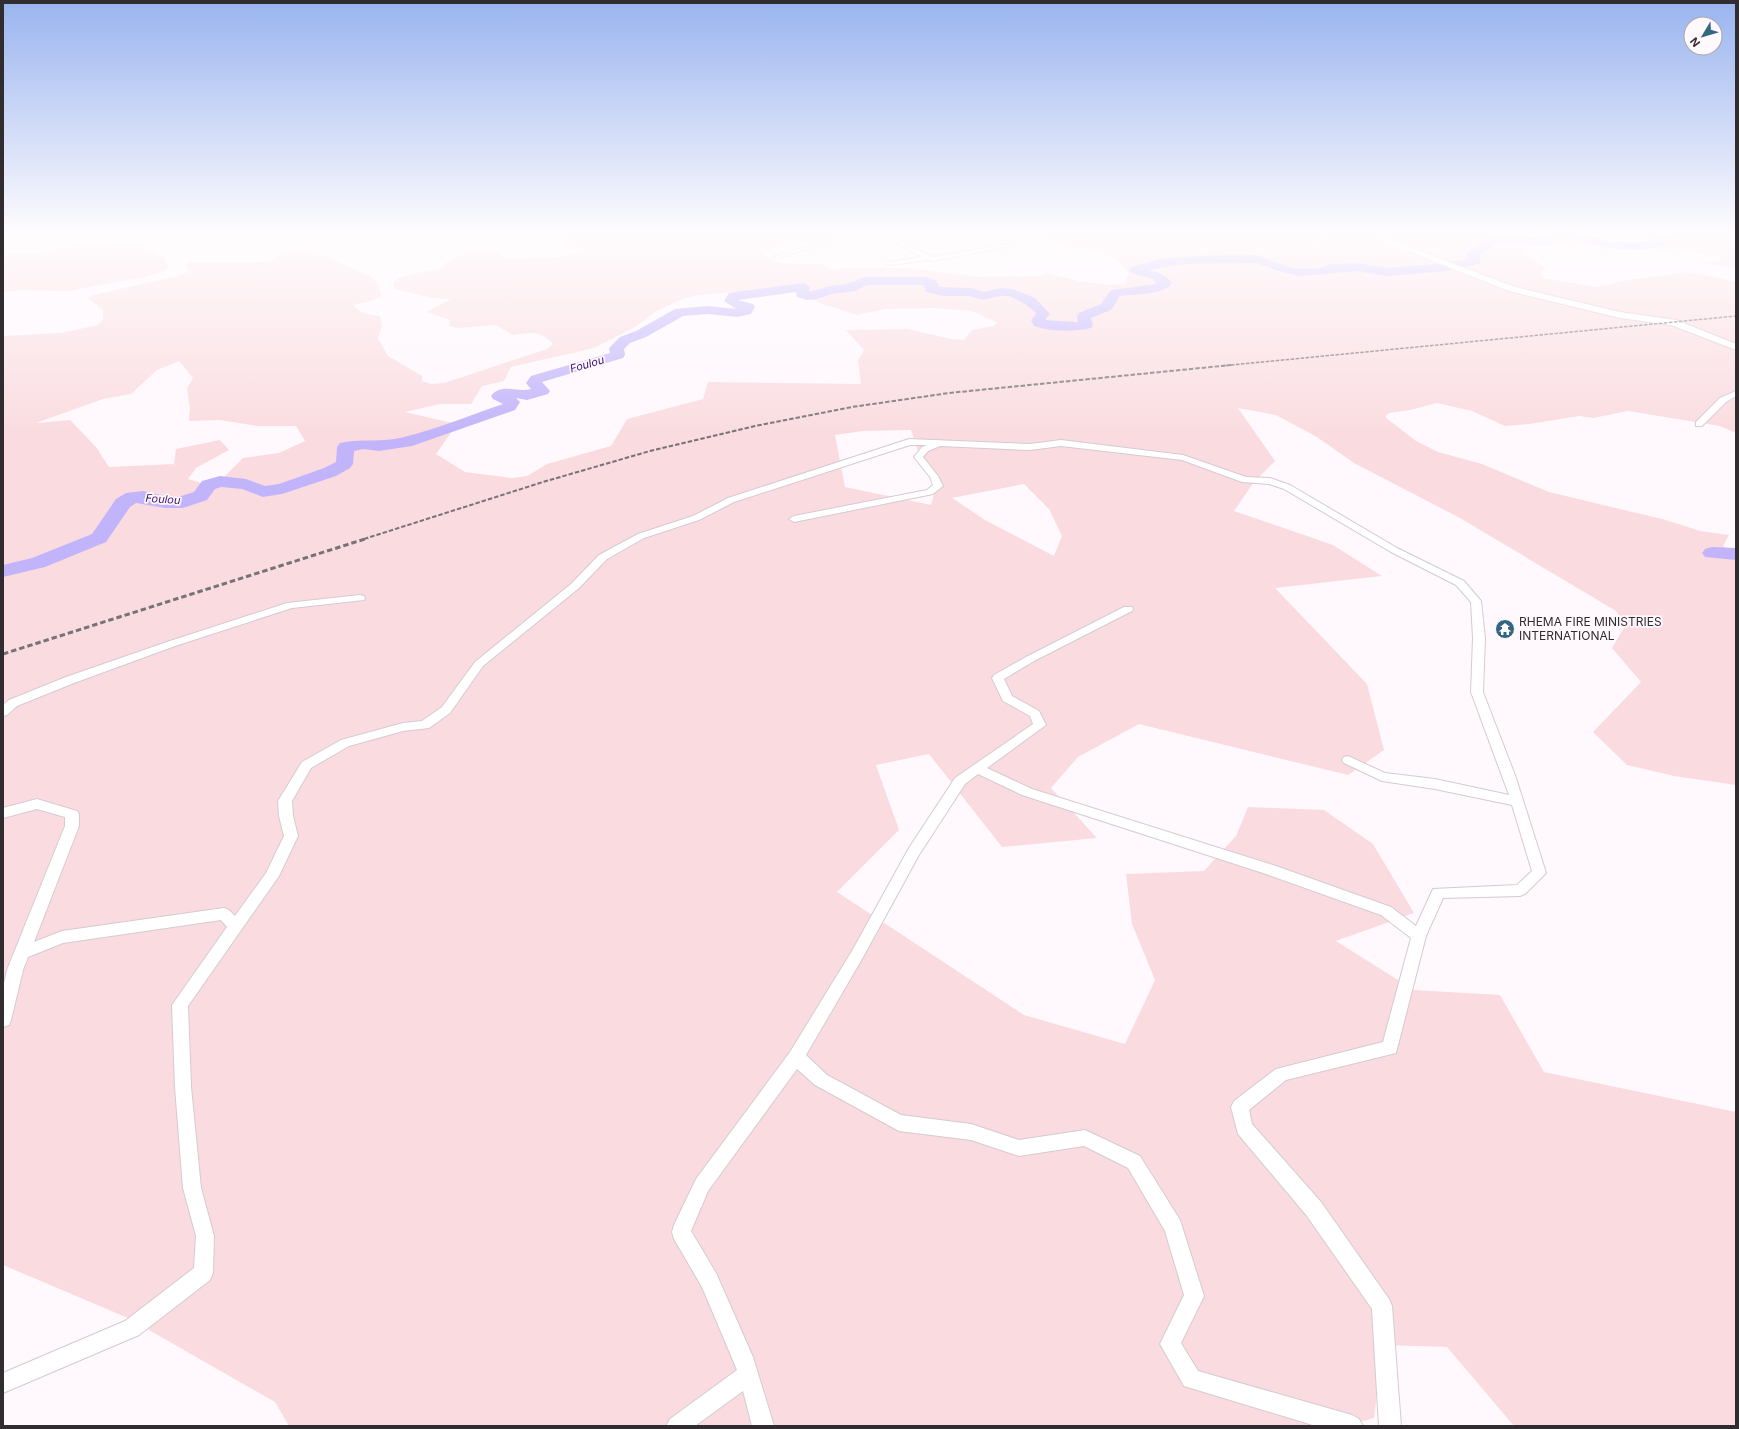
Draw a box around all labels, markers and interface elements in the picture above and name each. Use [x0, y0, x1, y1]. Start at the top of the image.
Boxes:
north arrow [1683, 16, 1723, 56]
text: N [1687, 35, 1703, 50]
water label: Foulou [568, 352, 606, 376]
water label: Foulou [145, 491, 181, 507]
place label: RHEMA FIRE MINISTRIES INTERNATIONAL [1519, 614, 1662, 643]
temple icon: RHEMA FIRE MINISTRIES INTERNATIONAL [1494, 618, 1516, 640]

